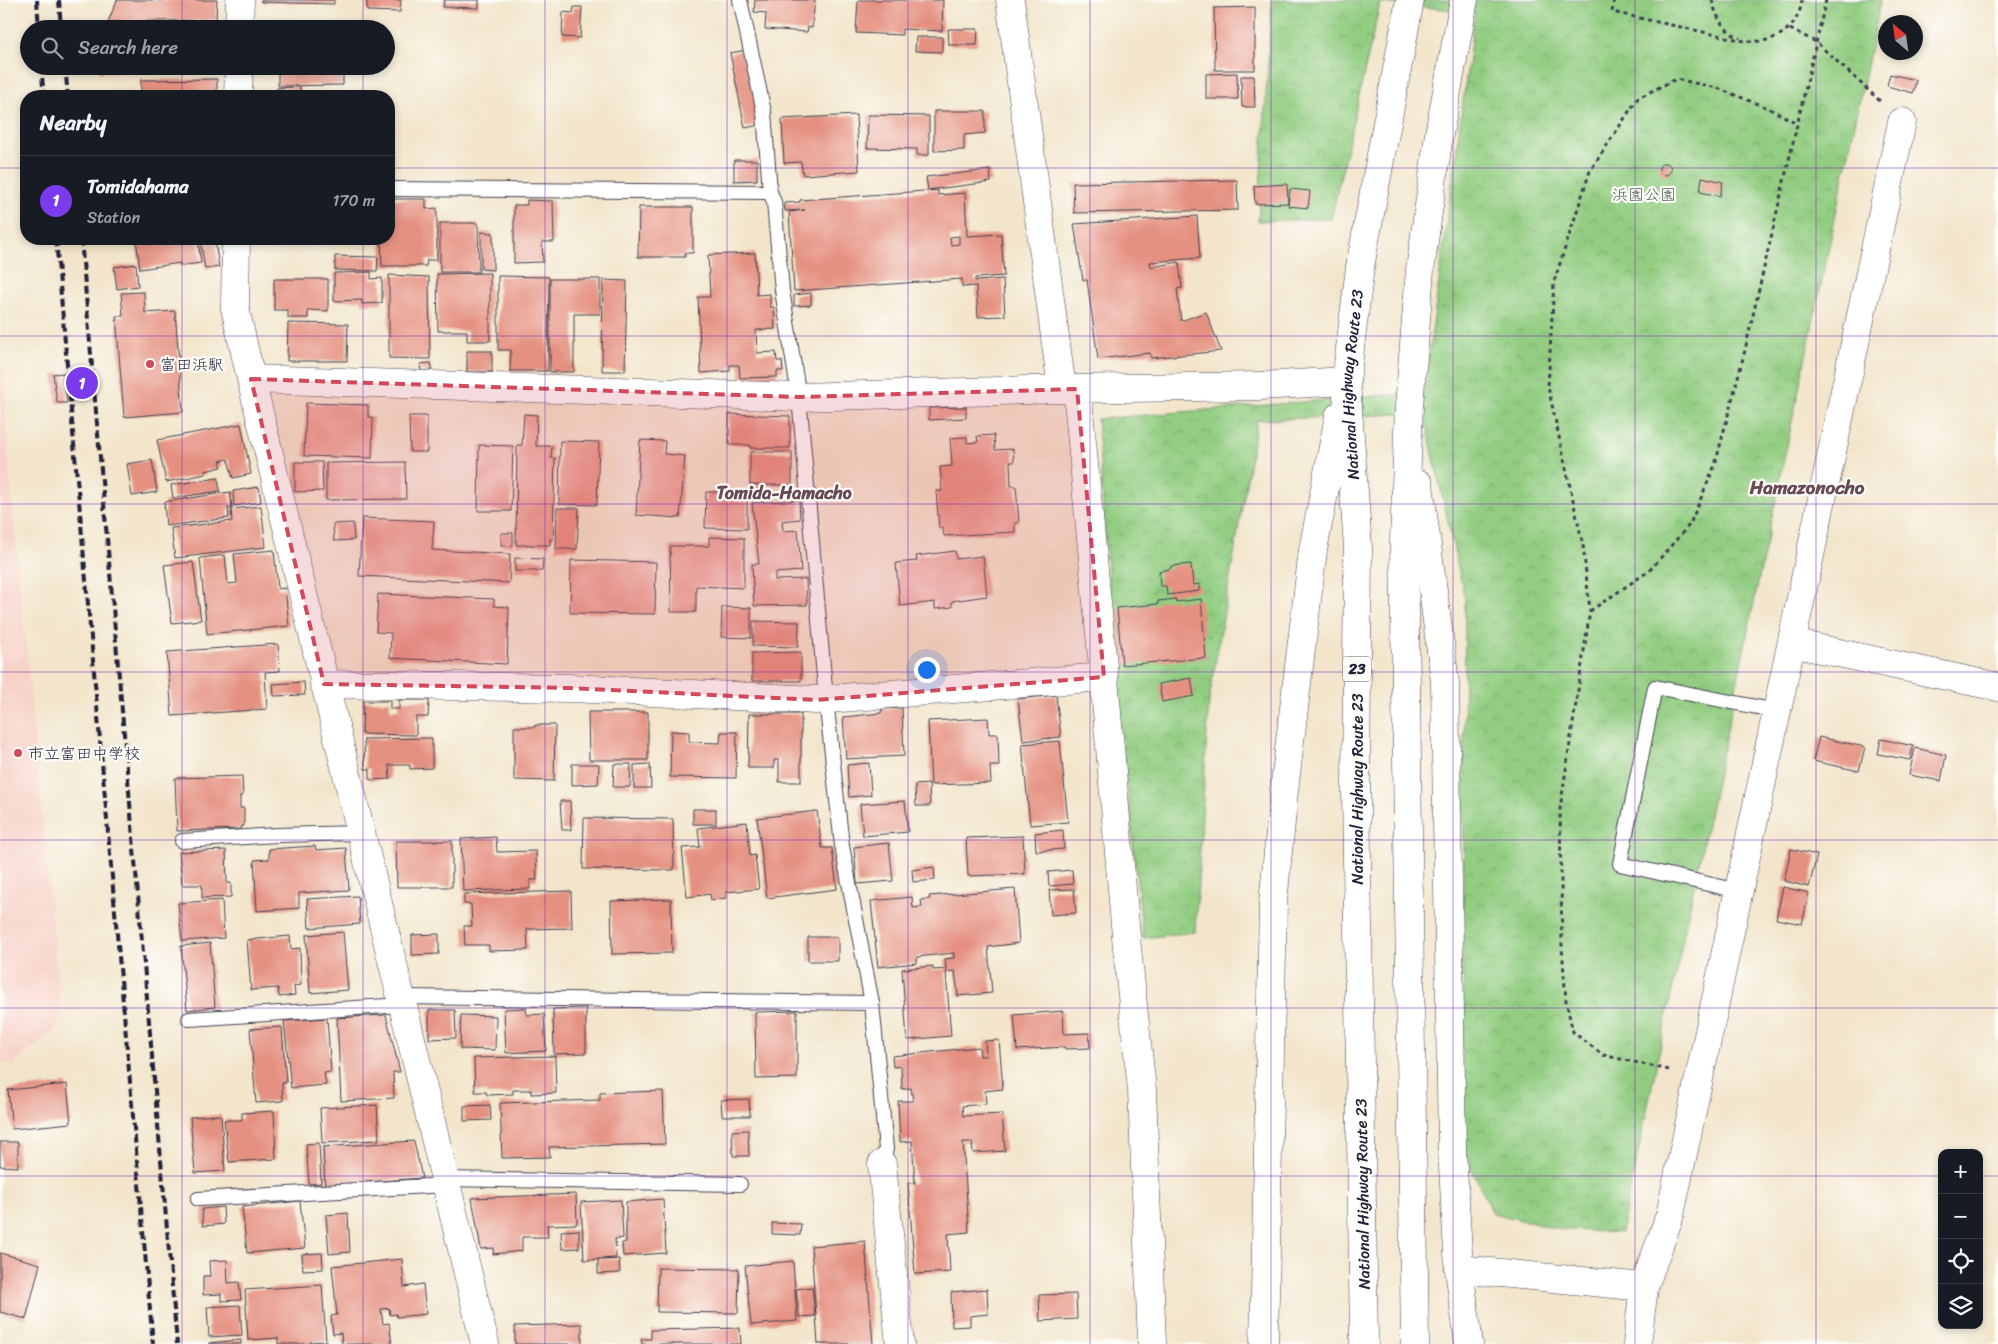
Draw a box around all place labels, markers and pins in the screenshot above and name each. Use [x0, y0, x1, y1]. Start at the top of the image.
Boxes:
place label: 富田浜駅 [160, 350, 224, 379]
marker: 富田浜駅 [144, 358, 156, 370]
pin: 1 [66, 364, 98, 402]
place label: 市立富田中学校 [28, 739, 140, 768]
marker: 市立富田中学校 [12, 747, 24, 759]

